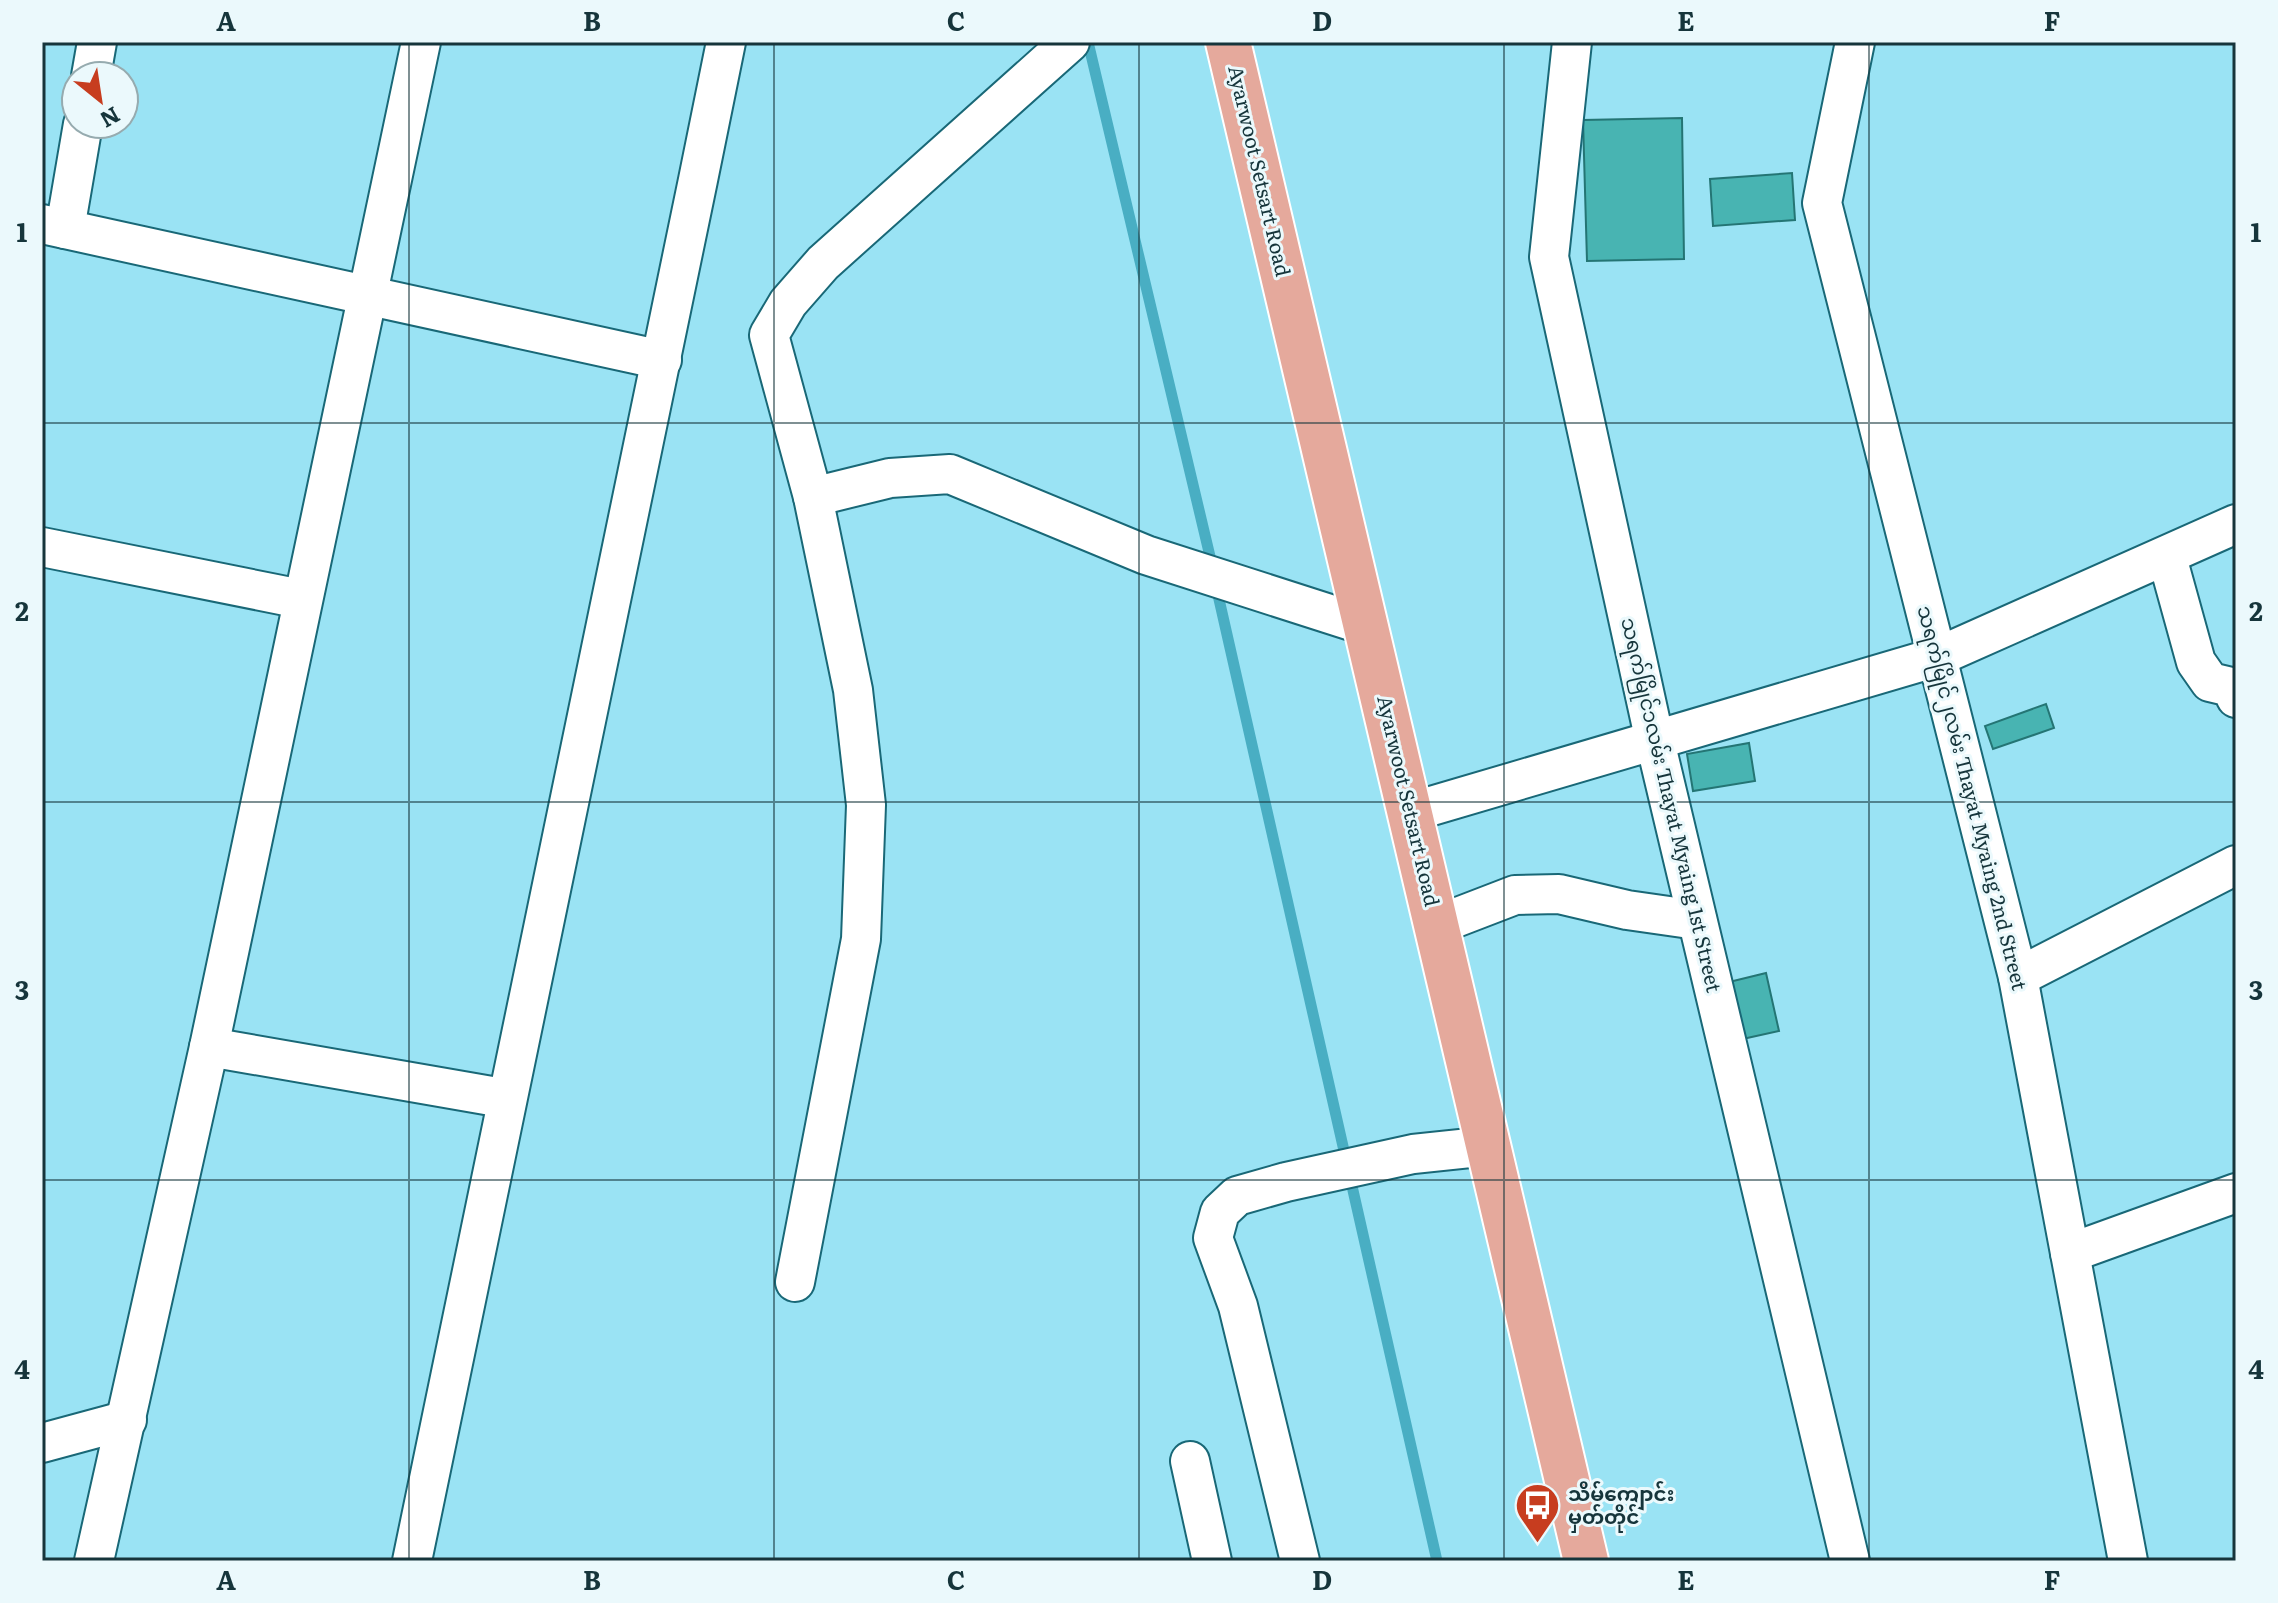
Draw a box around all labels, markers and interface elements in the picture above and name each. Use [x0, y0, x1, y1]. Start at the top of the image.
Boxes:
text: A [216, 0, 236, 39]
text: B [583, 0, 601, 39]
text: C [947, 0, 965, 39]
text: D [1312, 0, 1332, 39]
text: E [1677, 0, 1695, 39]
text: F [2044, 0, 2060, 39]
north arrow [60, 60, 140, 140]
street label: Ayarwoot Setsart Road [1222, 62, 1300, 279]
text: N [95, 100, 127, 138]
text: 1 [17, 211, 28, 250]
text: 1 [2251, 211, 2262, 250]
text: 2 [15, 590, 29, 629]
text: 2 [2249, 590, 2263, 629]
street label: သရက်မြိုင်၂လမ်း Thayat Myaing 2nd Street [1909, 602, 2036, 994]
street label: သရက်မြိုင်၁လမ်း Thayat Myaing 1st Street [1612, 614, 1731, 996]
street label: Ayarwoot Setsart Road [1371, 692, 1449, 909]
text: 3 [15, 969, 29, 1008]
text: 3 [2249, 969, 2263, 1008]
text: 4 [14, 1348, 30, 1387]
text: 4 [2248, 1348, 2264, 1387]
place label: သိမ်ကျောင်း မှတ်တိုင် [1568, 1477, 1674, 1533]
bus stop icon: သိမ်ကျောင်း မှတ်တိုင် [1513, 1481, 1561, 1544]
text: A [216, 1559, 236, 1598]
text: B [583, 1559, 601, 1598]
text: C [947, 1559, 965, 1598]
text: D [1312, 1559, 1332, 1598]
text: E [1677, 1559, 1695, 1598]
text: F [2044, 1559, 2060, 1598]

